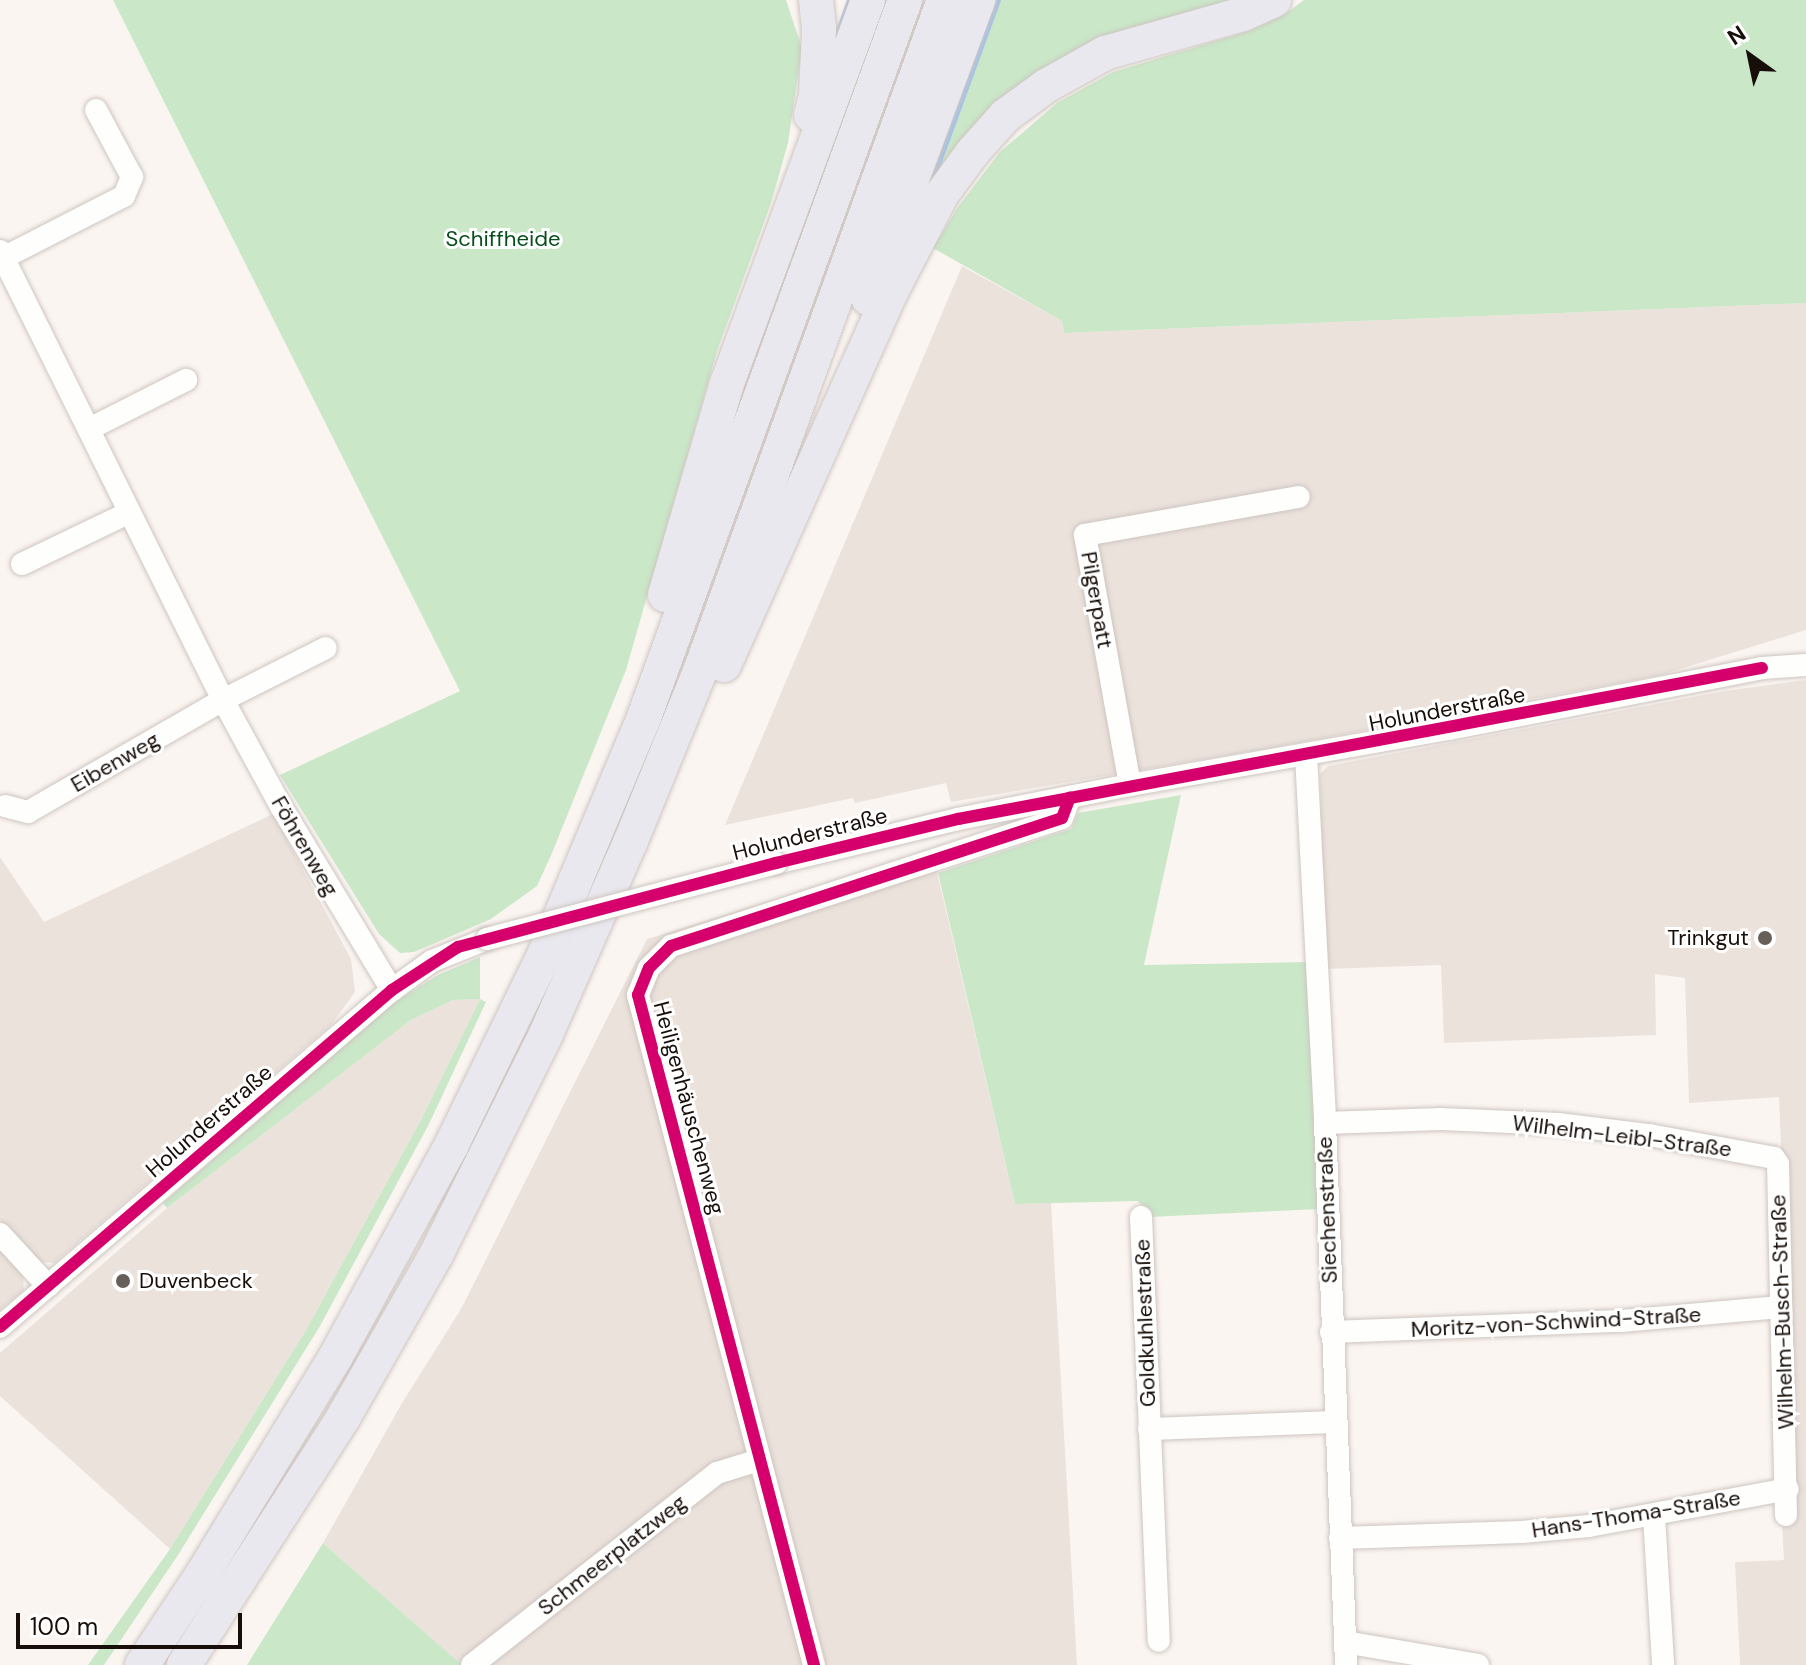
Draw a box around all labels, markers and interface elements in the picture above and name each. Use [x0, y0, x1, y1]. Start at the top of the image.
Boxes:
north arrow [1710, 16, 1790, 96]
text: N [1722, 19, 1751, 52]
park label: Schiffheide [446, 226, 560, 252]
street label: Pilgerpatt [1075, 549, 1119, 651]
street label: Holunderstraße [1367, 681, 1527, 737]
street label: Eibenweg [66, 726, 164, 798]
street label: Föhrenweg [266, 791, 344, 901]
street label: Holunderstraße [730, 802, 890, 866]
place label: Trinkgut [1667, 925, 1749, 951]
marker: Trinkgut [1756, 929, 1774, 947]
street label: Heiligenhäuschenweg [648, 999, 730, 1217]
street label: Holunderstraße [140, 1059, 278, 1183]
street label: Wilhelm-Leibl-Straße [1511, 1109, 1733, 1163]
street label: Siechenstraße [1311, 1136, 1343, 1284]
street label: Wilhelm-Busch-Straße [1765, 1194, 1799, 1430]
street label: Goldkuhlestraße [1129, 1238, 1161, 1408]
place label: Duvenbeck [139, 1268, 253, 1294]
marker: Duvenbeck [114, 1272, 132, 1290]
street label: Moritz-von-Schwind-Straße [1410, 1301, 1702, 1343]
street label: Hans-Thoma-Straße [1530, 1484, 1742, 1544]
street label: Schmeerplatzweg [533, 1489, 691, 1621]
scale bar [20, 1597, 246, 1647]
text: 100 m [30, 1611, 98, 1642]

